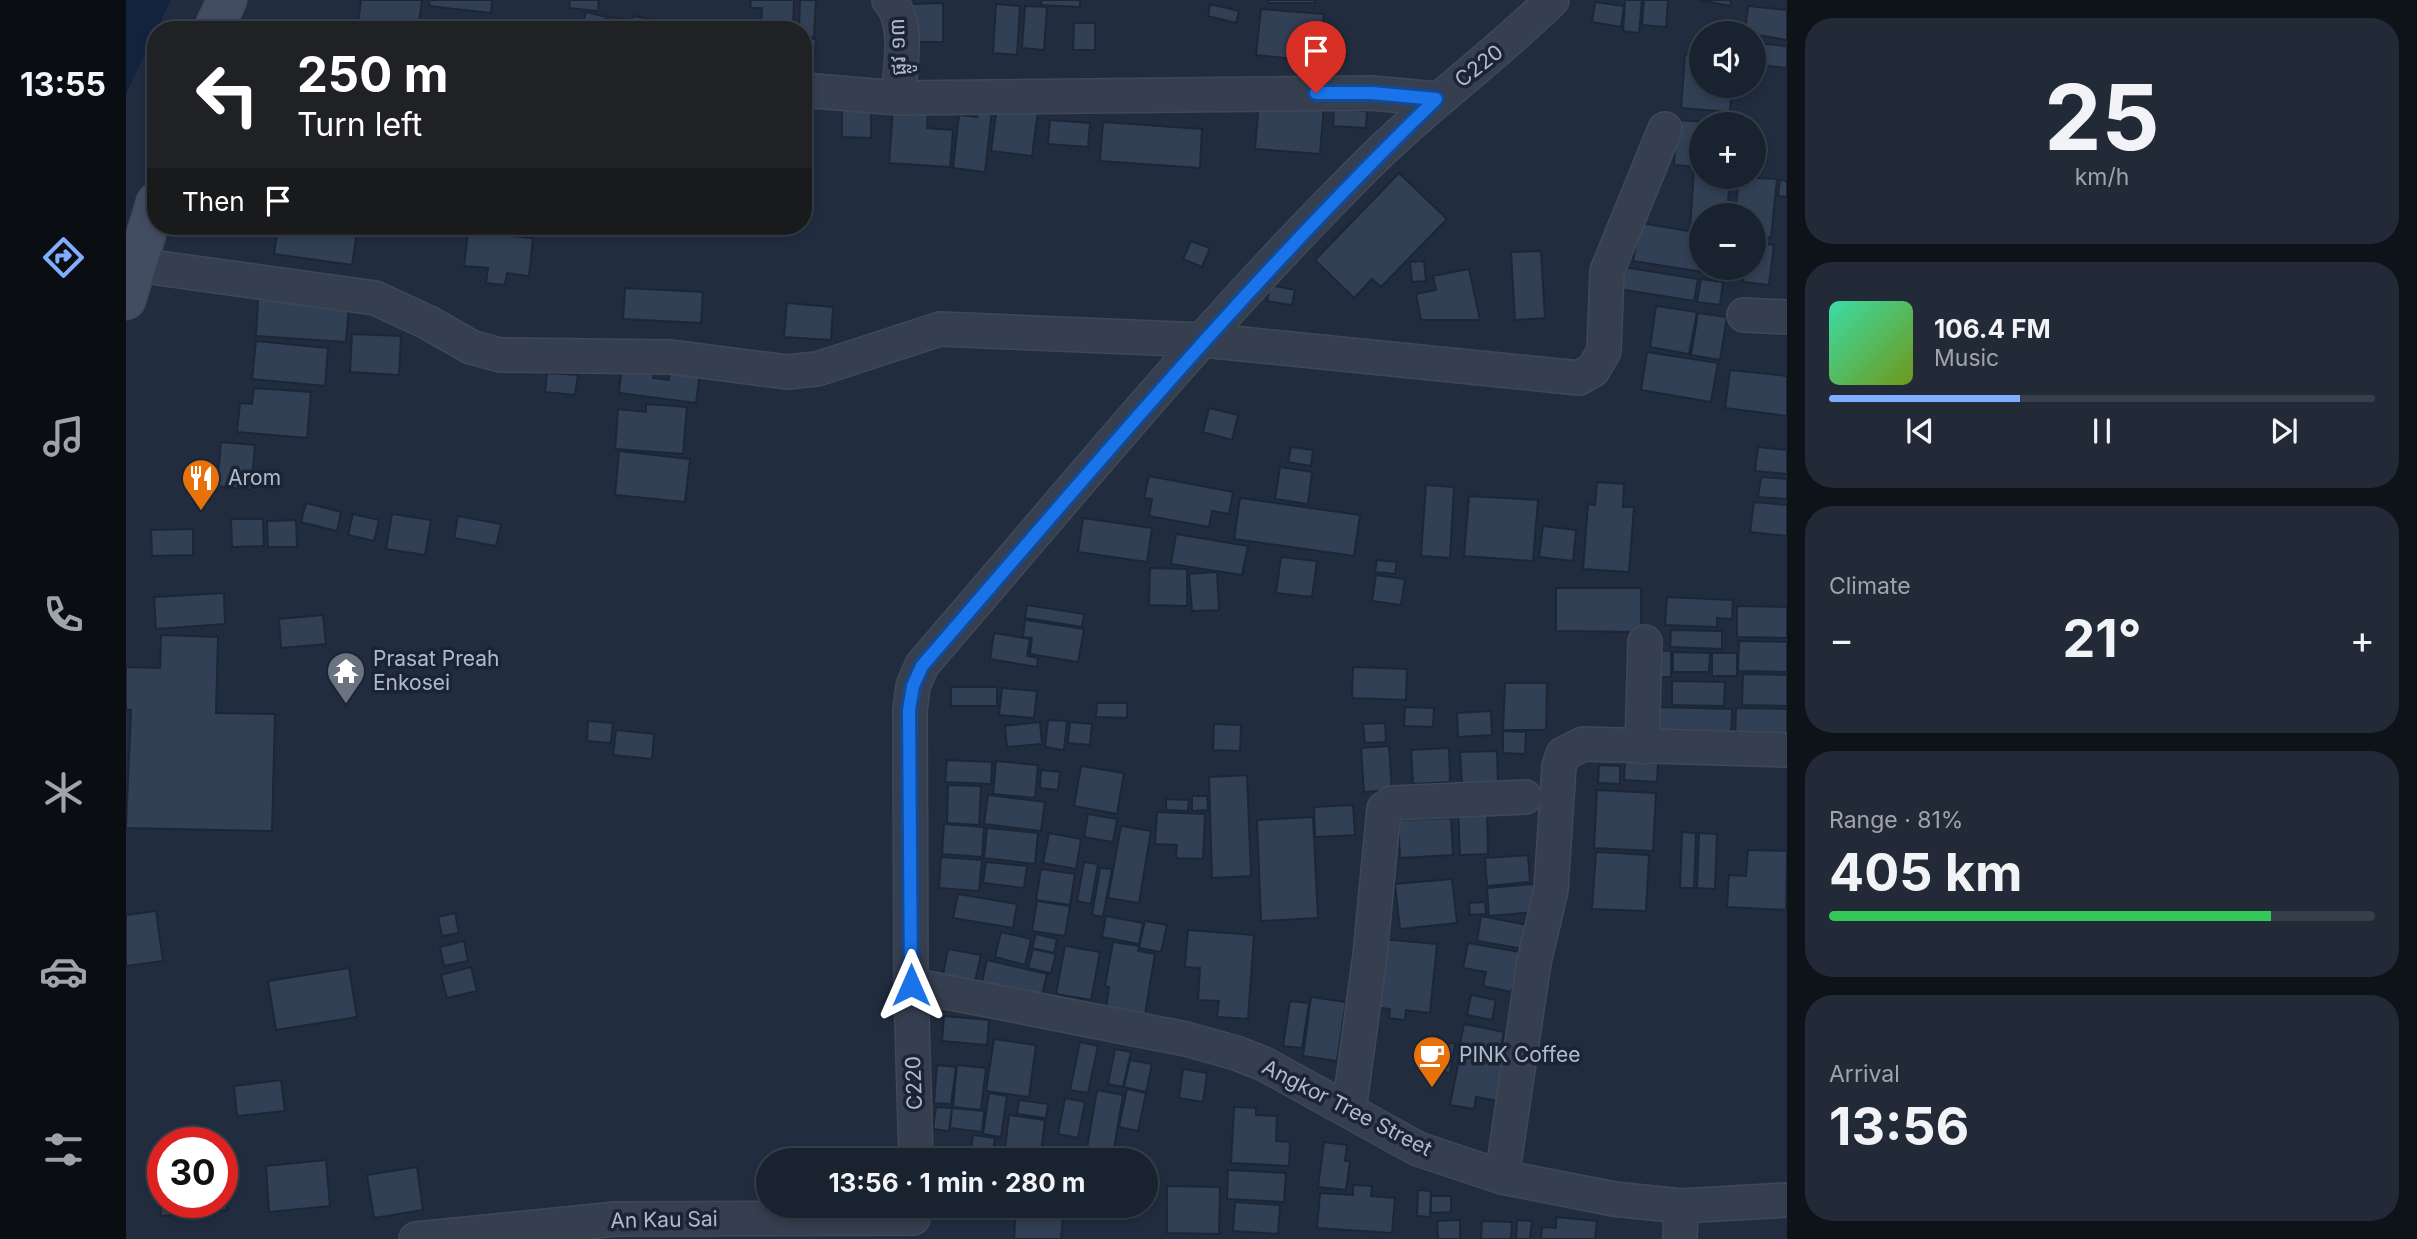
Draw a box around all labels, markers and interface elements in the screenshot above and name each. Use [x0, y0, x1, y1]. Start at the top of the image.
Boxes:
street label: ផ្លូវ ១៣ [884, 18, 918, 76]
pin [1286, 21, 1346, 93]
map controls [1689, 21, 1766, 280]
button: sound [1689, 21, 1766, 98]
icon: arrive [1297, 32, 1335, 70]
street label: C220 [1450, 39, 1508, 92]
text: 250 m [297, 45, 449, 104]
icon: left [182, 49, 273, 140]
text: 25 [2044, 62, 2160, 172]
text: 13:55 [20, 65, 106, 104]
text: Turn left [297, 105, 422, 144]
button: + [1689, 112, 1766, 189]
text: km/h [2075, 163, 2129, 191]
icon: arrive [259, 182, 297, 220]
text: Then [182, 186, 245, 217]
button: − [1689, 203, 1766, 280]
icon: directions [39, 233, 88, 282]
text: 106.4 FM [1934, 313, 2051, 344]
text: Music [1934, 344, 1999, 372]
icon: music [39, 412, 88, 461]
icon: previous [1901, 412, 1939, 450]
icon: pause [2083, 412, 2121, 450]
icon: next [2265, 412, 2303, 450]
restaurant icon: Arom [180, 457, 222, 512]
place label: Arom [228, 465, 281, 490]
text: Climate [1829, 572, 1911, 600]
icon: phone [39, 590, 88, 639]
text: 21° [2062, 607, 2142, 670]
text: − [1829, 616, 1854, 662]
text: + [2350, 616, 2375, 662]
place label: Prasat Preah Enkosei [373, 646, 499, 695]
temple icon: Prasat Preah Enkosei [325, 650, 367, 705]
icon: climate [39, 768, 88, 817]
text: Range · 81% [1829, 806, 1963, 834]
text: 405 km [1829, 841, 2022, 904]
icon: car [39, 947, 88, 996]
position arrow [874, 948, 948, 1022]
cafe icon: PINK Coffee [1411, 1034, 1453, 1089]
place label: PINK Coffee [1459, 1042, 1580, 1067]
street label: Angkor Tree Street [1258, 1054, 1436, 1161]
street label: C220 [900, 1055, 927, 1111]
text: Arrival [1829, 1060, 1900, 1088]
text: 13:56 [1829, 1095, 1969, 1158]
icon: filters [39, 1125, 88, 1174]
speed limit sign: 30 [147, 1127, 238, 1218]
text: 13:56 · 1 min · 280 m [828, 1167, 1086, 1198]
street label: An Kau Sai [610, 1206, 718, 1233]

